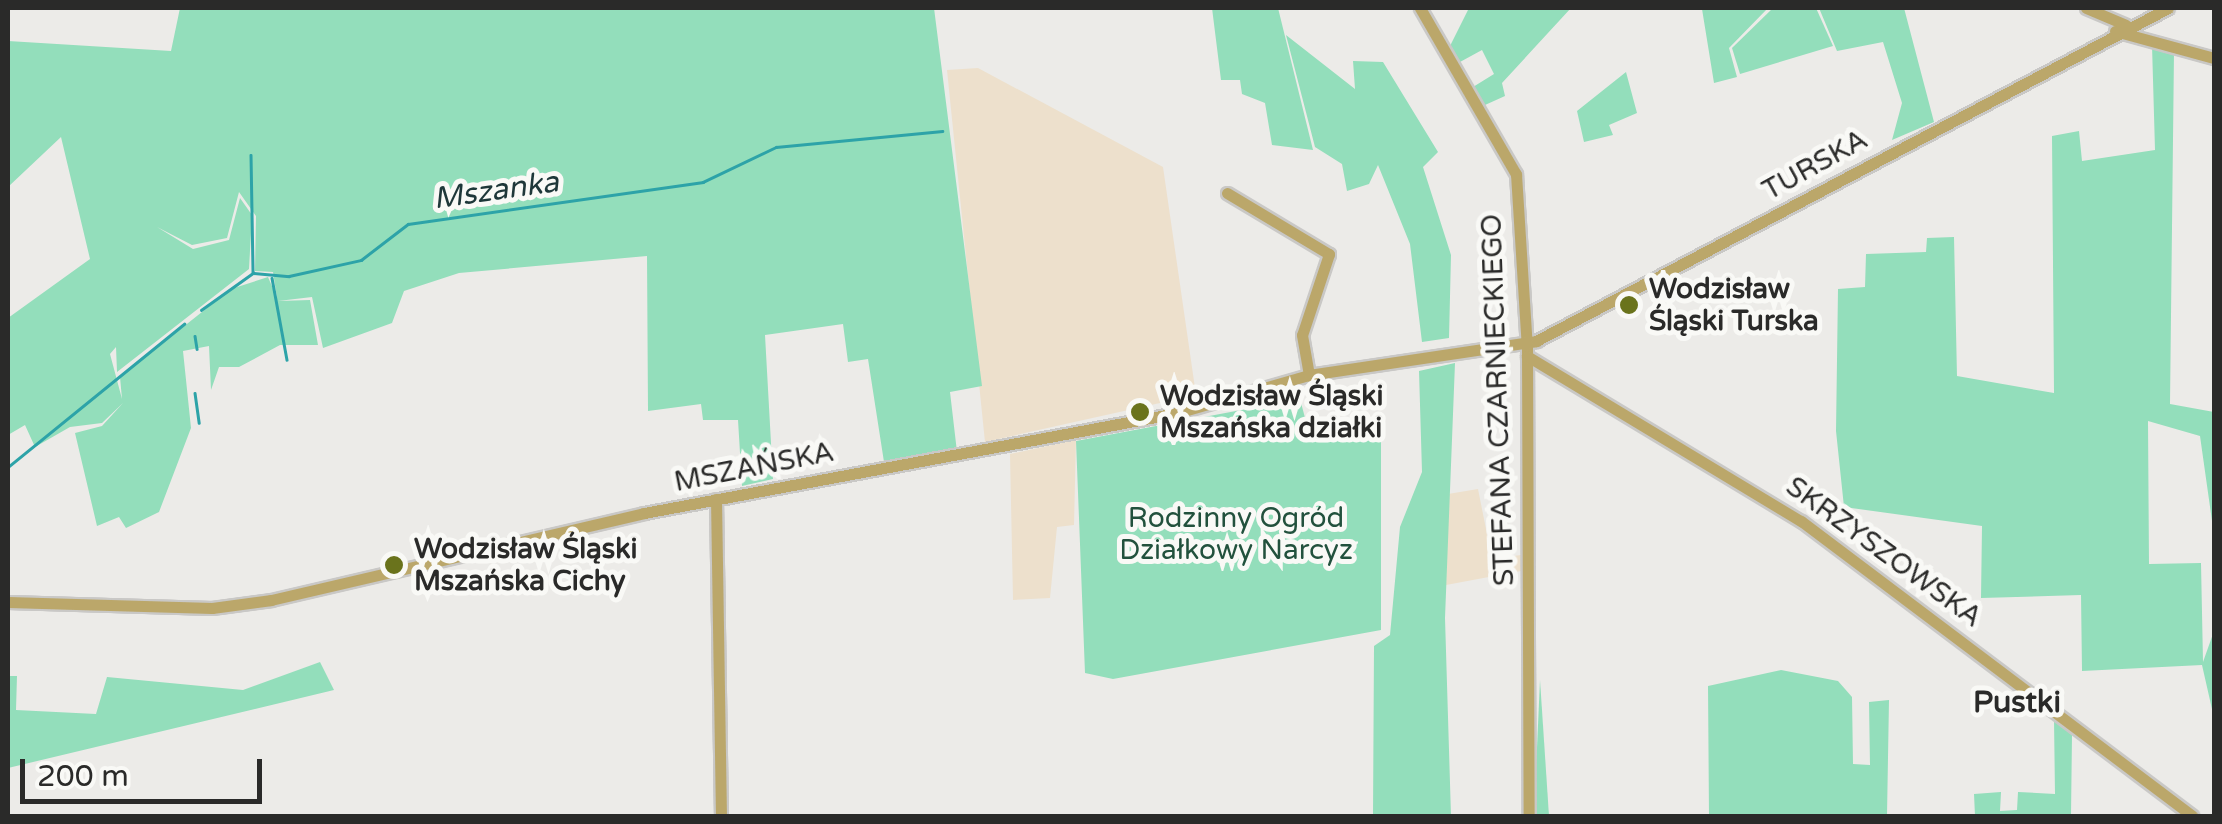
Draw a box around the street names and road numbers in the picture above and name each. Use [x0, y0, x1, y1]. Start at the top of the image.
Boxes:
street label: TURSKA [1757, 123, 1873, 207]
street label: STEFANA CZARNIECKIEGO [1475, 213, 1521, 587]
street label: MSZAŃSKA [671, 435, 837, 499]
street label: SKRZYSZOWSKA [1779, 470, 1989, 634]

